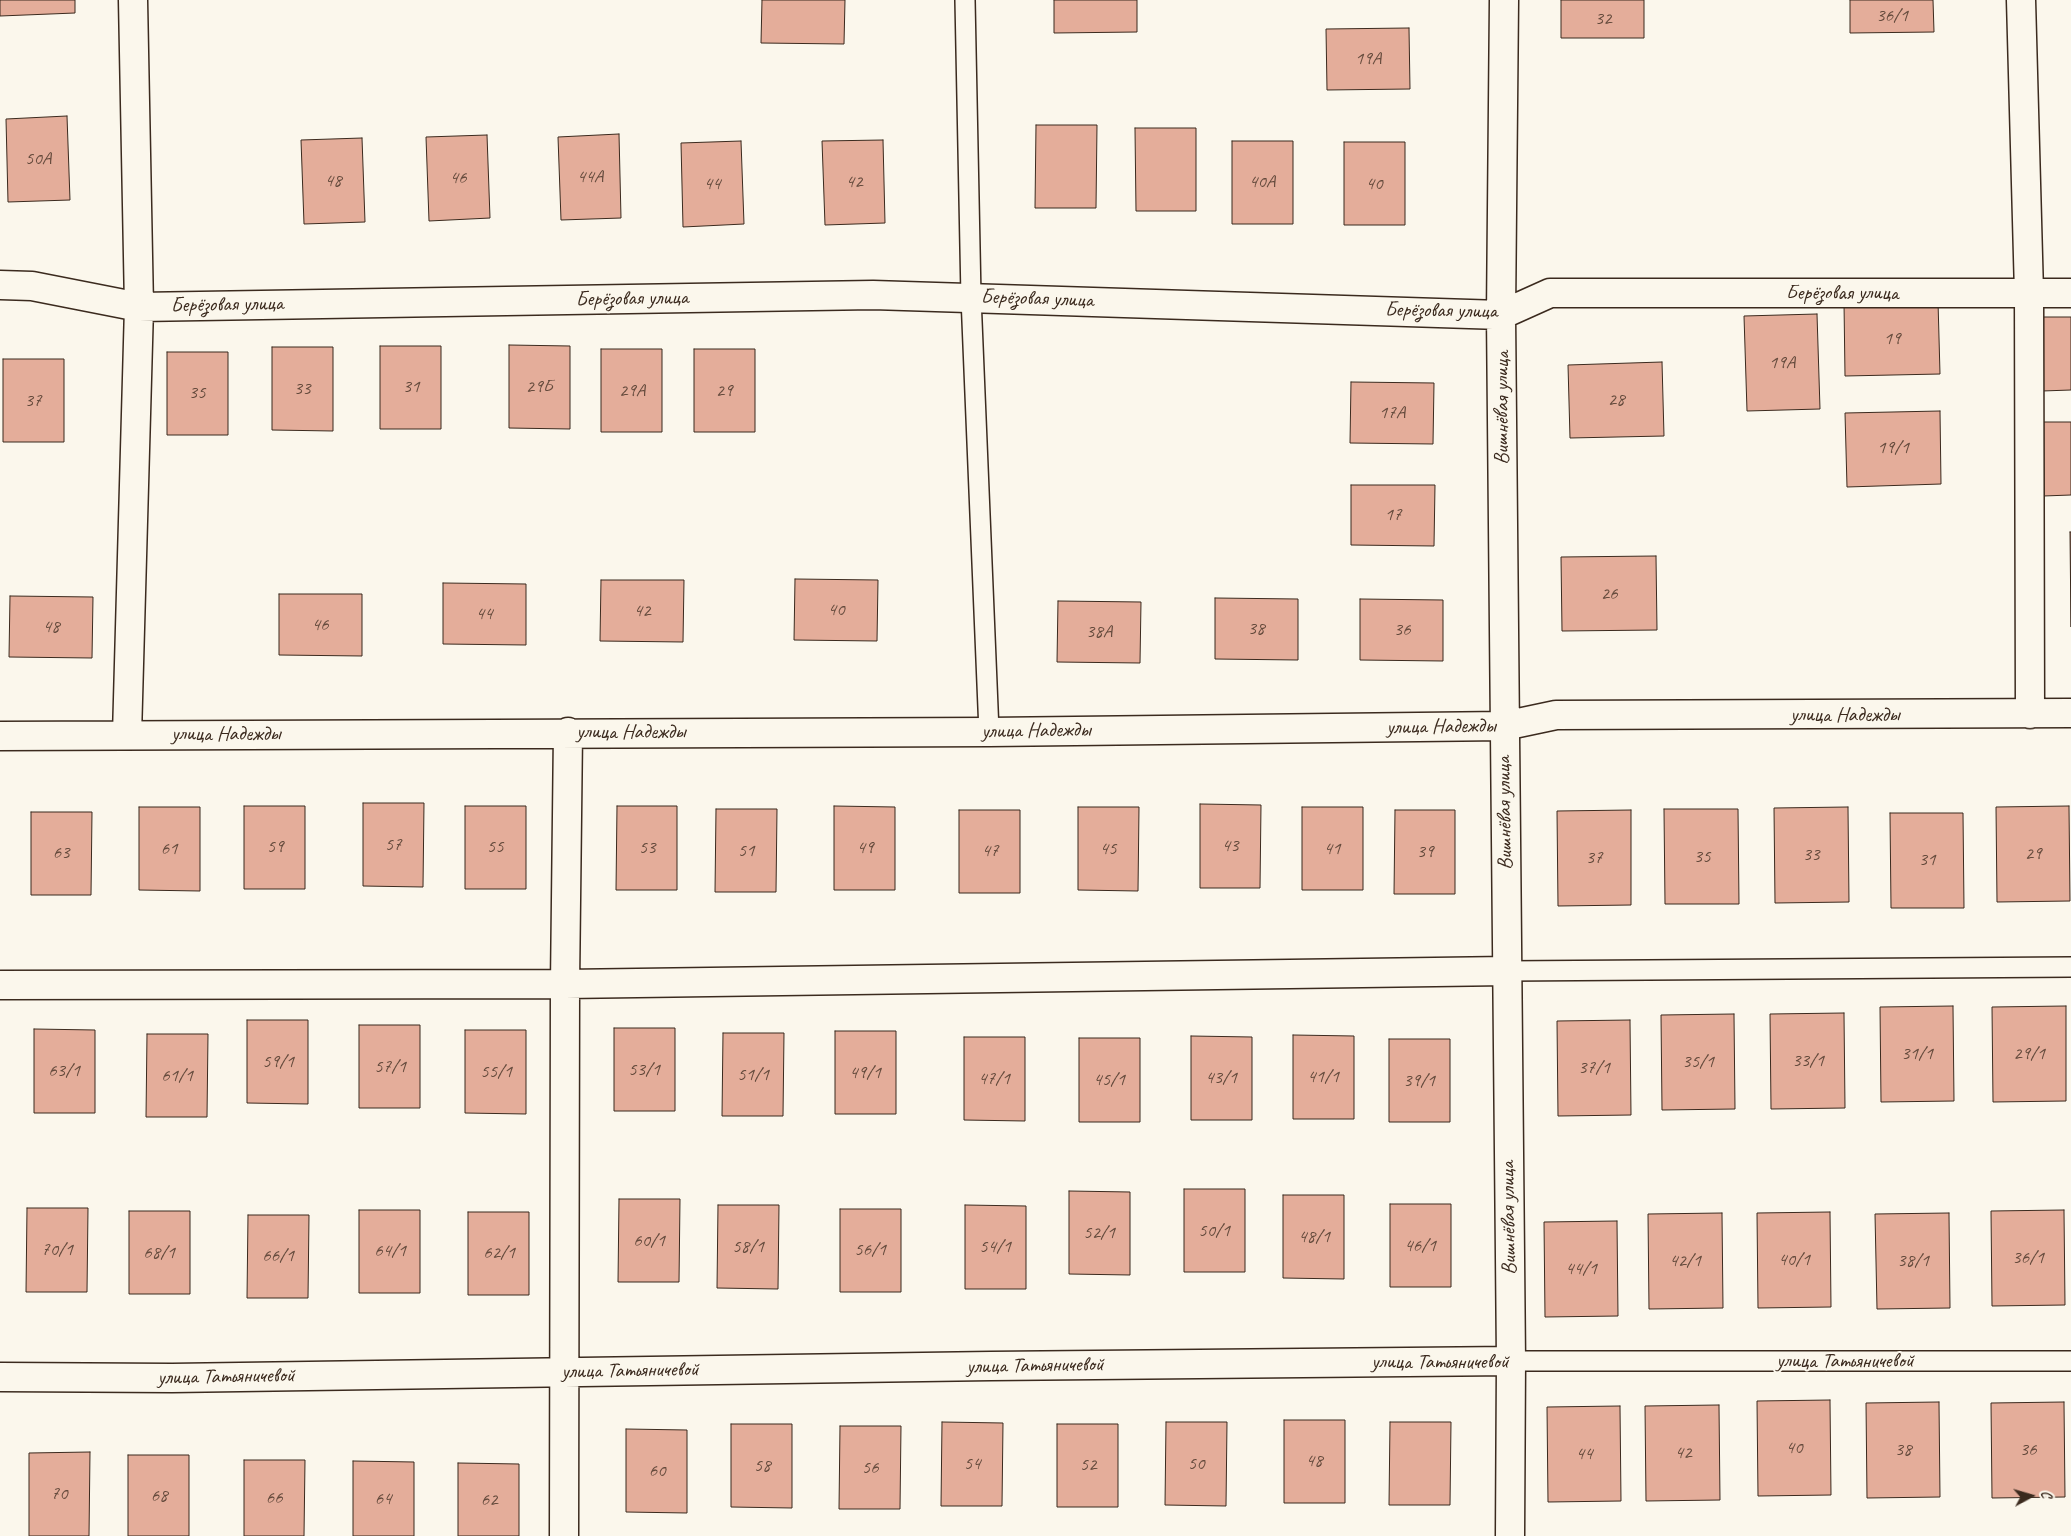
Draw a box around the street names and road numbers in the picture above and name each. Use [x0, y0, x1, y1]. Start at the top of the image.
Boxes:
street label: Берёзовая улица [1786, 280, 1898, 306]
street label: Берёзовая улица [980, 284, 1094, 314]
street label: Берёзовая улица [576, 285, 688, 313]
street label: Берёзовая улица [171, 291, 283, 319]
street label: Берёзовая улица [1385, 297, 1497, 325]
street label: Вишнёвая улица [1489, 351, 1515, 465]
street label: улица Надежды [1790, 702, 1900, 728]
street label: улица Надежды [1386, 713, 1496, 741]
street label: улица Надежды [981, 717, 1091, 745]
street label: улица Надежды [576, 719, 686, 745]
street label: улица Надежды [171, 721, 281, 747]
street label: Вишнёвая улица [1491, 756, 1519, 870]
street label: Вишнёвая улица [1495, 1161, 1523, 1275]
street label: улица Татьяничевой [1776, 1348, 1914, 1374]
street label: улица Татьяничевой [1371, 1349, 1509, 1375]
street label: улица Татьяничевой [966, 1352, 1104, 1380]
street label: улица Татьяничевой [561, 1357, 699, 1385]
street label: улица Татьяничевой [157, 1363, 295, 1391]

